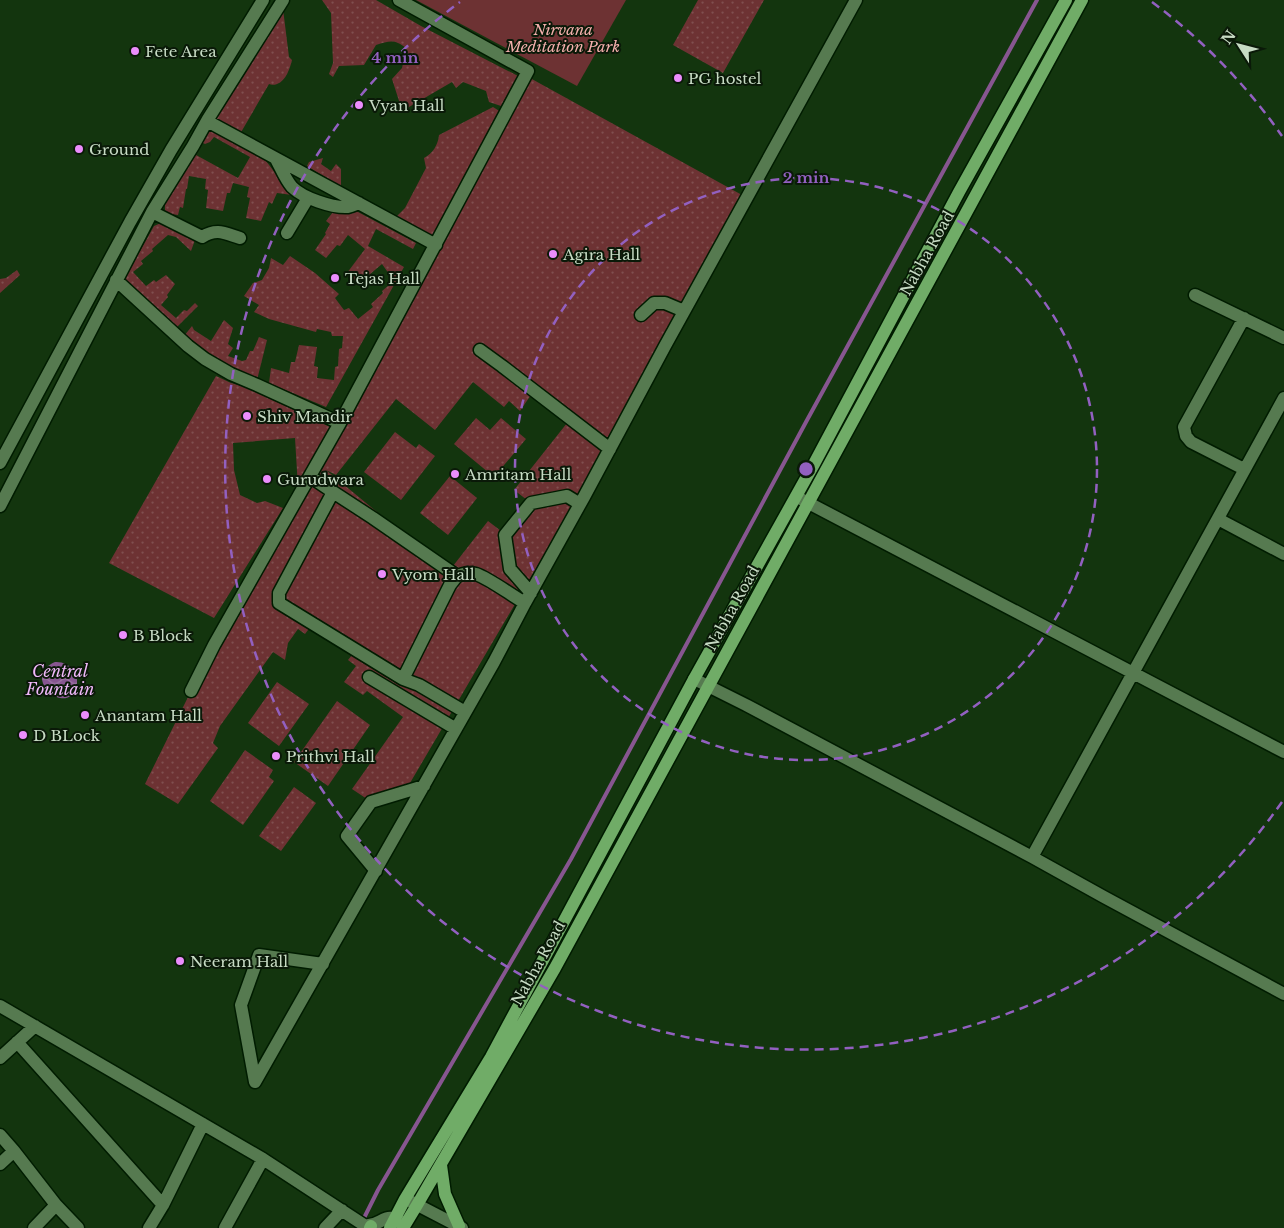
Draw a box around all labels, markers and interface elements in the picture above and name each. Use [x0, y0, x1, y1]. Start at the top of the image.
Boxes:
park label: Nirvana Meditation Park [505, 20, 620, 56]
north arrow [1214, 20, 1264, 70]
text: N [1217, 27, 1240, 48]
place label: Fete Area [145, 42, 217, 61]
marker: Fete Area [129, 45, 141, 57]
text: 4 min [372, 48, 419, 67]
place label: PG hostel [688, 69, 762, 88]
marker: PG hostel [672, 72, 684, 84]
place label: Vyan Hall [368, 96, 445, 115]
marker: Vyan Hall [353, 99, 365, 111]
place label: Ground [89, 140, 149, 159]
marker: Ground [73, 143, 85, 155]
text: 2 min [783, 168, 829, 187]
street label: Nabha Road [896, 207, 958, 299]
place label: Agira Hall [562, 245, 640, 264]
marker: Agira Hall [547, 248, 559, 260]
place label: Tejas Hall [345, 269, 420, 288]
marker: Tejas Hall [329, 272, 341, 284]
place label: Shiv Mandir [257, 407, 353, 426]
marker: Shiv Mandir [241, 410, 253, 422]
centre of rings [797, 460, 815, 478]
place label: Amritam Hall [464, 465, 571, 484]
marker: Amritam Hall [449, 468, 461, 480]
place label: Gurudwara [277, 470, 364, 489]
marker: Gurudwara [261, 473, 273, 485]
street label: Nabha Road [701, 562, 763, 654]
place label: Vyom Hall [391, 565, 475, 584]
marker: Vyom Hall [376, 568, 388, 580]
place label: B Block [133, 626, 193, 645]
marker: B Block [117, 629, 129, 641]
water label: Central Fountain [25, 661, 94, 699]
place label: Anantam Hall [94, 706, 202, 725]
marker: Anantam Hall [79, 709, 91, 721]
place label: D BLock [33, 726, 101, 745]
marker: D BLock [17, 729, 29, 741]
place label: Prithvi Hall [286, 747, 375, 766]
marker: Prithvi Hall [270, 750, 282, 762]
street label: Nabha Road [507, 917, 569, 1009]
place label: Neeram Hall [190, 952, 288, 971]
marker: Neeram Hall [174, 955, 186, 967]

